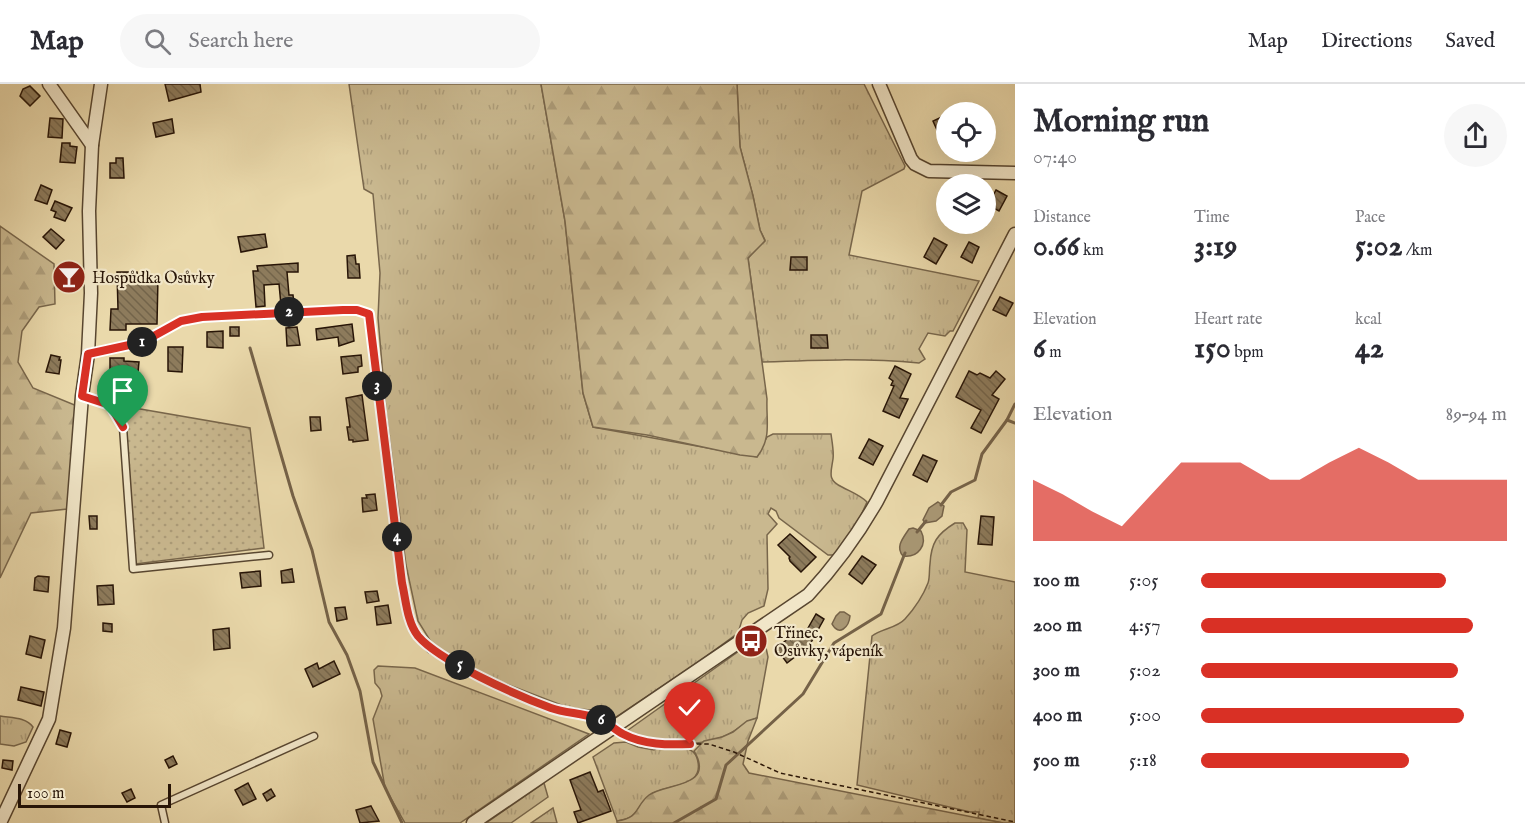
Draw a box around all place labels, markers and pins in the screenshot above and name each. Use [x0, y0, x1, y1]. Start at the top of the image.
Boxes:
bar icon: Hospůdka Osůvky [51, 259, 87, 295]
place label: Hospůdka Osůvky [92, 269, 215, 289]
pin: 2 [274, 297, 304, 327]
pin: 1 [127, 327, 157, 357]
pin [97, 365, 148, 427]
pin: 3 [362, 371, 392, 401]
pin: 4 [382, 522, 412, 552]
bus stop icon: Třinec, Osůvky, vápeník [733, 623, 769, 659]
place label: Třinec, Osůvky, vápeník [774, 624, 884, 662]
pin: 5 [445, 650, 475, 680]
pin [664, 682, 715, 744]
pin: 6 [586, 705, 616, 735]

